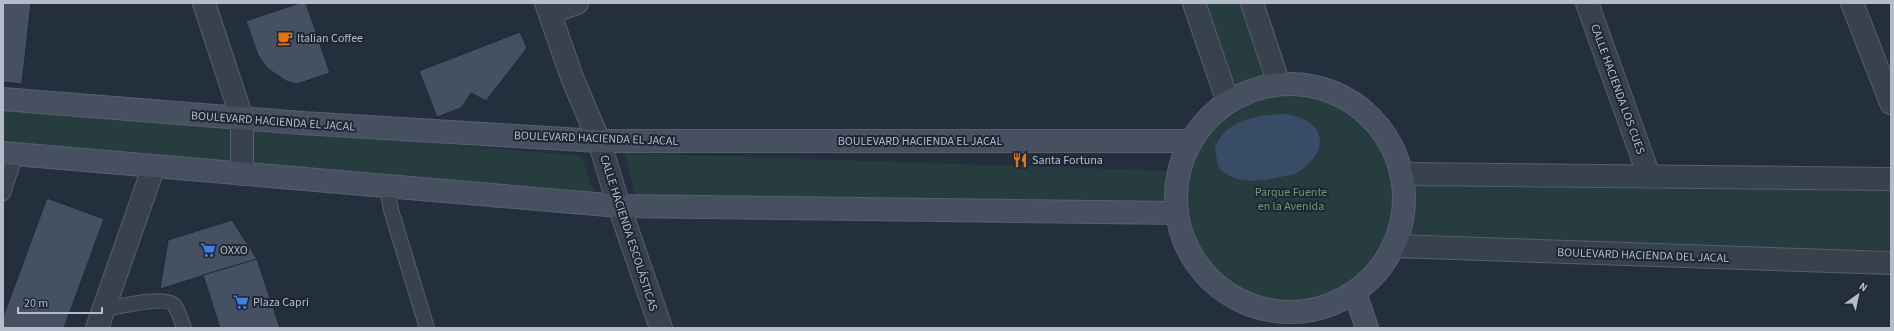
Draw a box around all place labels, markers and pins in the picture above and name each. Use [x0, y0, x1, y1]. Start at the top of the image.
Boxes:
cafe icon: Italian Coffee [276, 29, 294, 47]
place label: Italian Coffee [297, 30, 363, 47]
restaurant icon: Santa Fortuna [1011, 151, 1029, 169]
place label: Santa Fortuna [1032, 152, 1103, 169]
supermarket icon: OXXO [199, 241, 217, 259]
place label: OXXO [220, 242, 248, 259]
supermarket icon: Plaza Capri [232, 293, 250, 311]
place label: Plaza Capri [253, 294, 309, 311]

